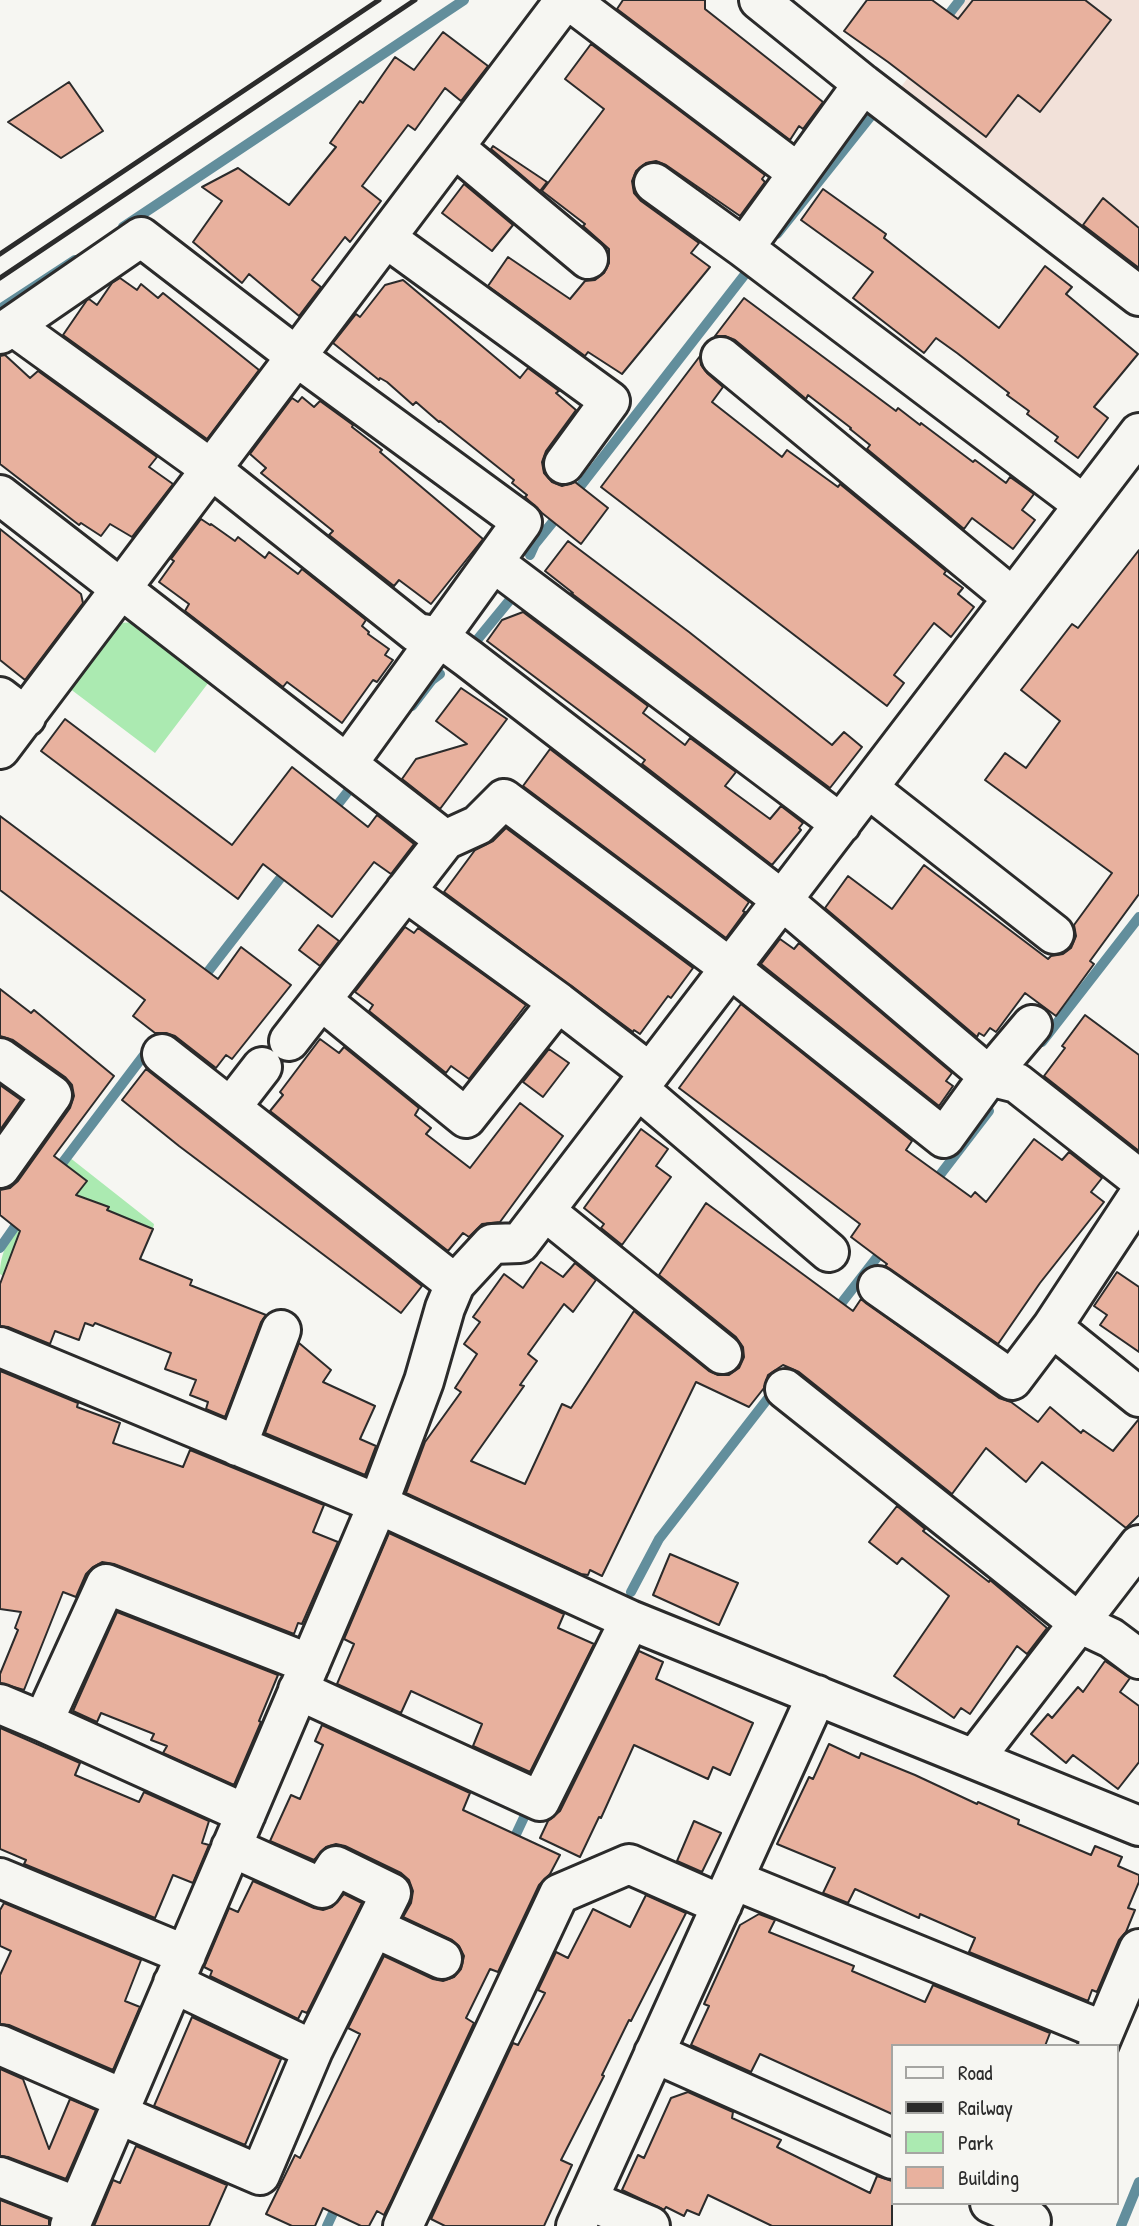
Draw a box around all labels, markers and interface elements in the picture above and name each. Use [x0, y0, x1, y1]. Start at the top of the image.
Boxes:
legend [890, 2044, 1118, 2205]
text: Road [958, 2058, 992, 2087]
text: Railway [958, 2093, 1013, 2122]
text: Park [958, 2128, 993, 2157]
text: Building [958, 2163, 1019, 2192]

